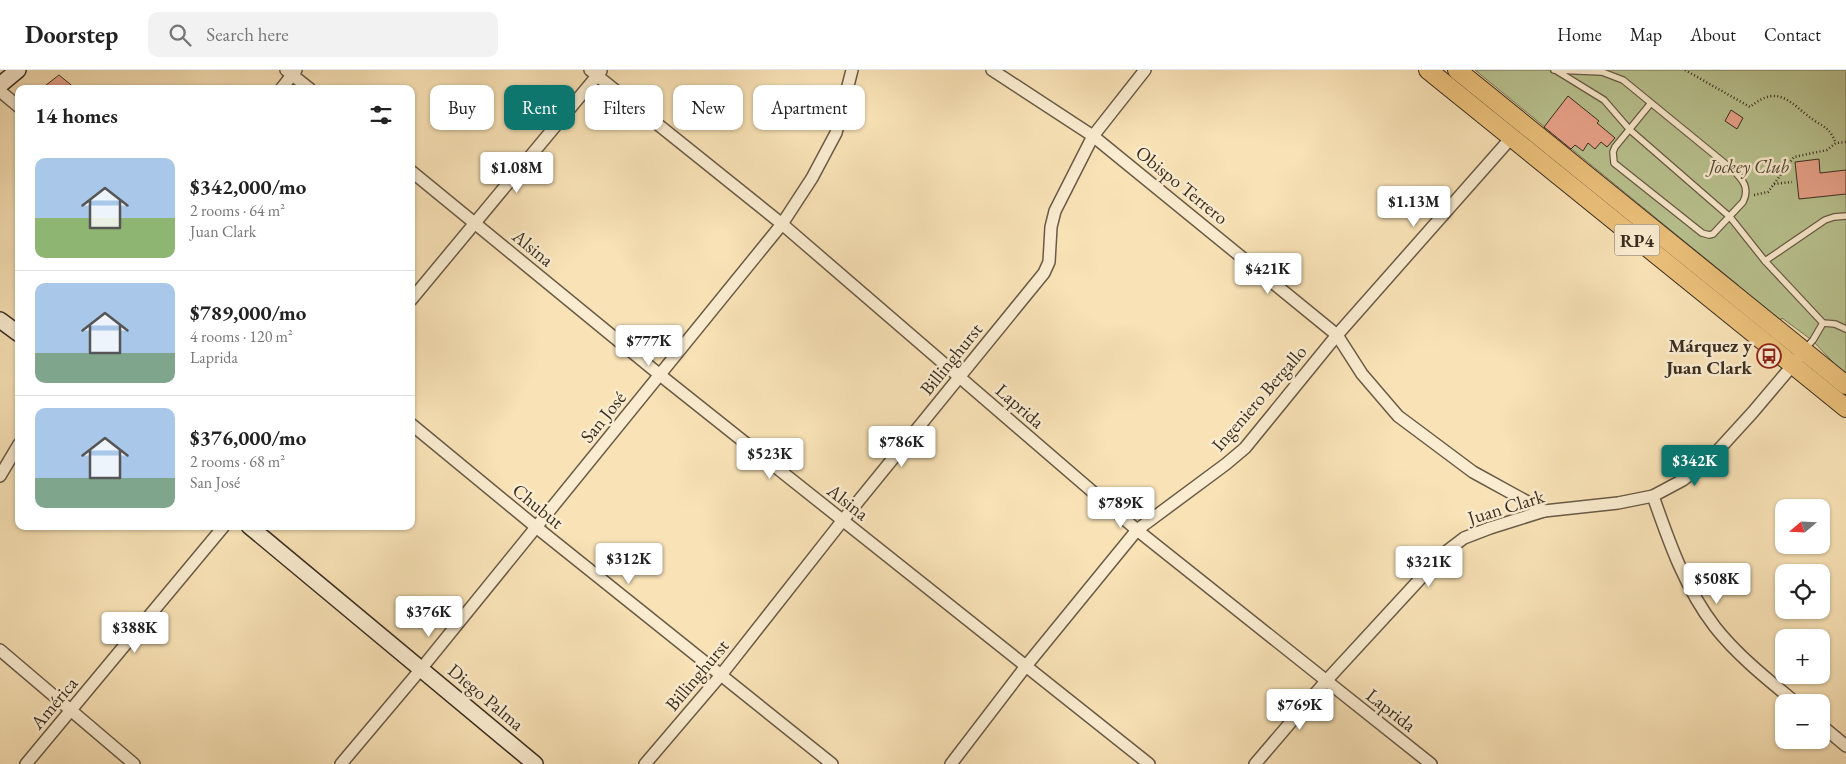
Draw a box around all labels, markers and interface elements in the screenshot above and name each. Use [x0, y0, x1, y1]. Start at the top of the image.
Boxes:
search box [148, 12, 498, 57]
text: Doorstep [25, 19, 118, 50]
icon: search [166, 21, 194, 49]
text: Search here [206, 22, 289, 47]
text: Home [1557, 23, 1602, 46]
text: Map [1630, 23, 1662, 46]
text: About [1690, 23, 1736, 46]
text: Contact [1764, 23, 1821, 46]
chip: Buy [430, 85, 494, 130]
chip: Rent [504, 85, 575, 130]
chip: Filters [585, 85, 663, 130]
chip: New [673, 85, 743, 130]
chip: Apartment [753, 85, 865, 130]
icon: filters [367, 101, 395, 129]
text: 14 homes [35, 102, 118, 129]
street label: Obispo Terrero [1131, 140, 1233, 230]
pin: $1.08M [476, 152, 558, 194]
park label: Jockey Club [1705, 154, 1790, 179]
text: $1.08M [491, 157, 543, 178]
text: $342,000/mo [190, 173, 306, 200]
icon: home [75, 178, 135, 238]
pin: $1.13M [1373, 186, 1455, 228]
text: $1.13M [1388, 191, 1440, 212]
text: 2 rooms · 64 m² [190, 200, 285, 221]
text: Juan Clark [190, 221, 256, 242]
street label: Alsina [506, 223, 559, 272]
road number: RP4 [1614, 224, 1660, 256]
pin: $421K [1233, 252, 1303, 295]
text: $421K [1246, 258, 1290, 279]
text: $789,000/mo [190, 299, 306, 326]
icon: home [75, 303, 135, 363]
street label: Billinghurst [914, 318, 988, 400]
pin: $777K [614, 324, 684, 367]
text: 4 rooms · 120 m² [190, 326, 293, 347]
text: $777K [627, 330, 671, 351]
place label: Márquez y Juan Clark [1664, 333, 1753, 380]
street label: Ingeniero Bergallo [1206, 340, 1312, 456]
bus stop icon: Márquez y Juan Clark [1756, 343, 1782, 369]
text: Laprida [190, 347, 238, 368]
street label: Laprida [990, 378, 1050, 434]
street label: San José [575, 386, 631, 448]
text: $376,000/mo [190, 424, 306, 451]
pin: $786K [867, 426, 937, 468]
icon: home [75, 428, 135, 488]
text: $786K [880, 431, 924, 452]
pin: $523K [735, 438, 805, 480]
text: $523K [748, 443, 792, 464]
pin: $342K [1660, 444, 1730, 487]
text: $342K [1673, 450, 1717, 471]
text: 2 rooms · 68 m² [190, 451, 285, 472]
text: San José [190, 472, 240, 493]
street label: Alsina [821, 477, 874, 526]
street label: Chubut [507, 478, 569, 534]
street label: Juan Clark [1463, 483, 1548, 531]
pin: $789K [1086, 486, 1156, 529]
text: $789K [1099, 492, 1143, 513]
north arrow [1775, 499, 1830, 554]
map controls [1775, 499, 1830, 749]
pin: $312K [594, 542, 664, 585]
pin: $321K [1394, 546, 1464, 588]
text: $312K [607, 548, 651, 569]
text: $321K [1407, 551, 1451, 572]
pin: $508K [1682, 562, 1752, 605]
button: locate [1775, 564, 1830, 619]
text: $508K [1695, 568, 1739, 589]
pin: $376K [394, 596, 464, 638]
text: $376K [407, 601, 451, 622]
pin: $388K [100, 612, 170, 654]
text: $388K [113, 617, 157, 638]
button: + [1775, 629, 1830, 684]
street label: Billinghurst [660, 634, 734, 716]
street label: Diego Palma [443, 658, 530, 736]
street label: América [24, 671, 84, 735]
street label: Laprida [1361, 683, 1421, 738]
pin: $769K [1265, 688, 1335, 731]
text: $769K [1278, 694, 1322, 715]
button: − [1775, 694, 1830, 749]

